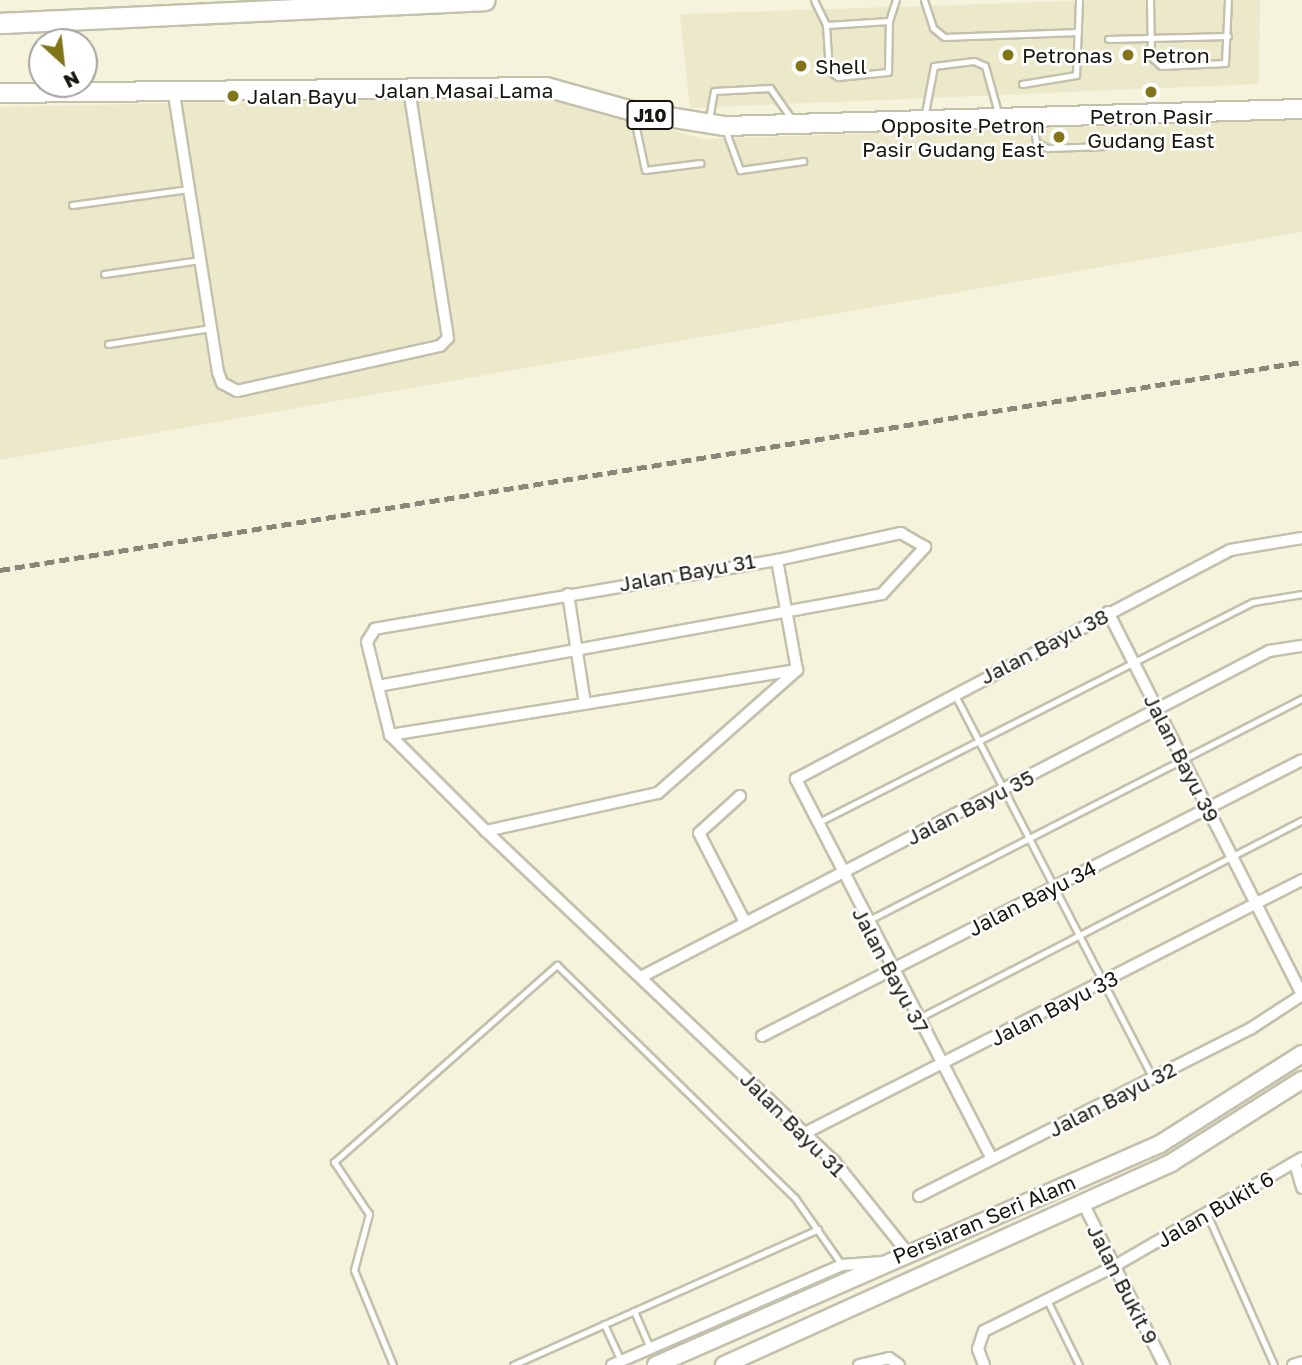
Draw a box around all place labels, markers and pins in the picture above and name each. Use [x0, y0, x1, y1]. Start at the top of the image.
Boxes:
place label: Petronas [1022, 42, 1113, 68]
place label: Petron [1142, 42, 1210, 68]
marker: Petronas [1000, 47, 1016, 63]
marker: Petron [1120, 47, 1136, 63]
place label: Shell [815, 53, 867, 79]
marker: Shell [793, 58, 809, 74]
place label: Jalan Bayu [247, 83, 357, 109]
marker: Petron Pasir Gudang East [1143, 84, 1159, 100]
marker: Jalan Bayu [225, 88, 241, 104]
place label: Petron Pasir Gudang East [1087, 103, 1215, 153]
place label: Opposite Petron Pasir Gudang East [862, 112, 1045, 162]
marker: Opposite Petron Pasir Gudang East [1051, 129, 1067, 145]

